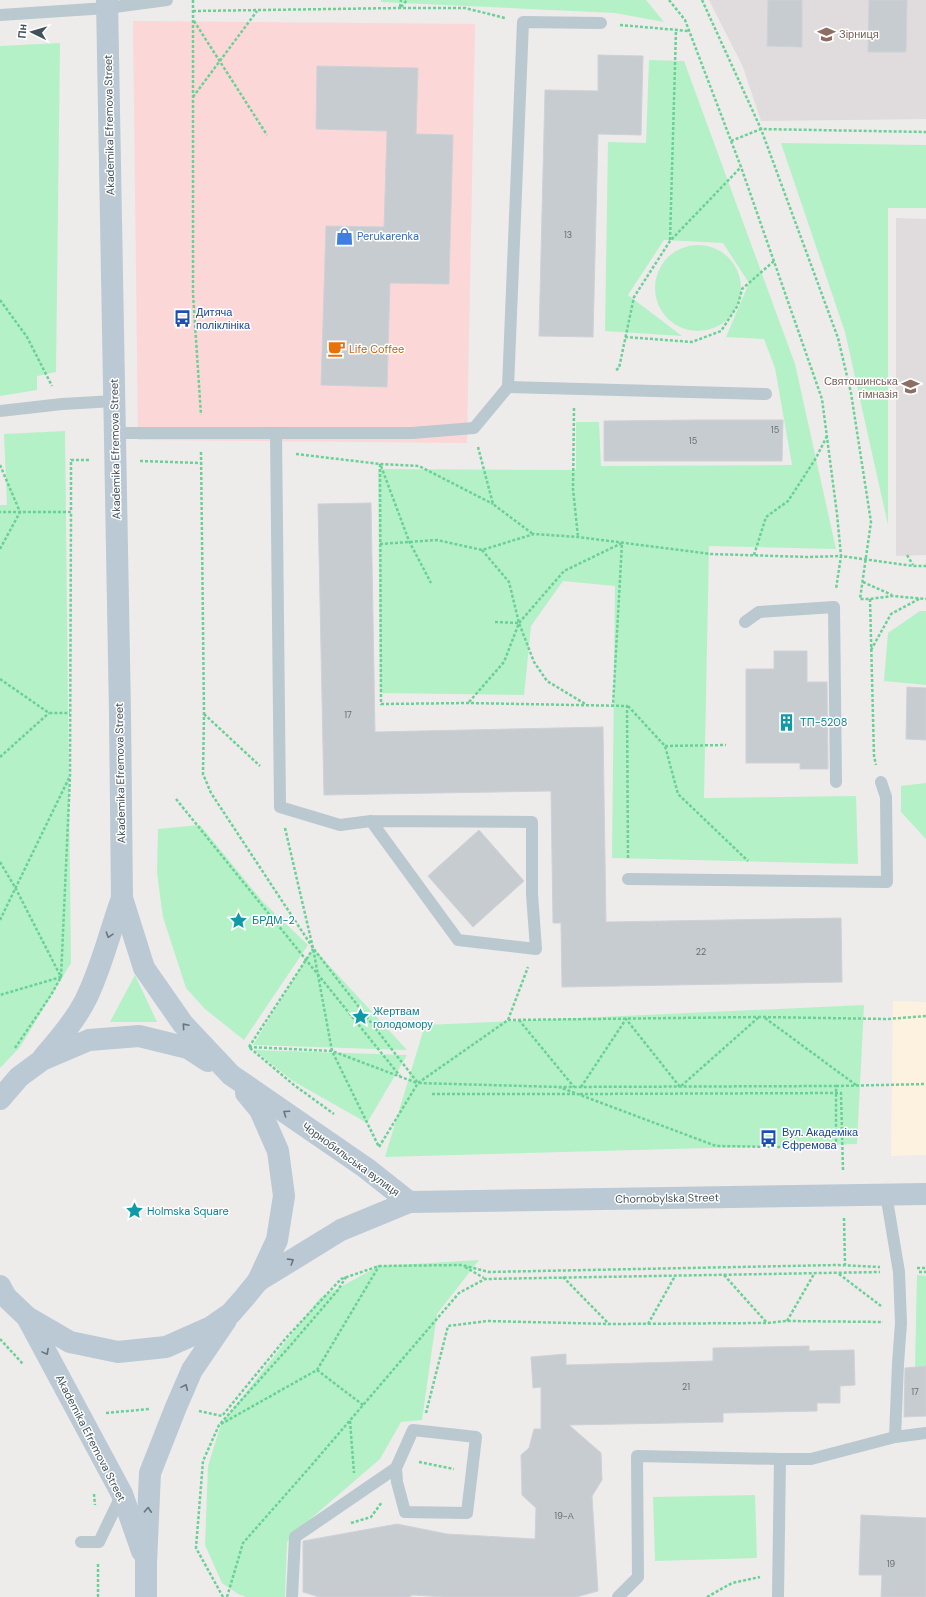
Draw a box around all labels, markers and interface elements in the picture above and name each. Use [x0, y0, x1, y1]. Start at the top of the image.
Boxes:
north arrow [12, 12, 52, 52]
text: Пн [14, 23, 30, 39]
school or university icon: Зірниця [816, 24, 836, 44]
place label: Зірниця [839, 27, 879, 41]
street label: Akademika Efremova Street [101, 55, 117, 195]
shop icon: Perukarenka [334, 226, 354, 246]
place label: Perukarenka [357, 229, 419, 243]
house number: 13 [564, 229, 572, 241]
place label: Дитяча поліклініка [196, 305, 251, 332]
bus stop icon: Дитяча поліклініка [173, 308, 193, 328]
cafe icon: Life Coffee [326, 339, 346, 359]
place label: Life Coffee [349, 342, 404, 356]
place label: Святошинська гімназія [824, 374, 899, 401]
school or university icon: Святошинська гімназія [901, 377, 921, 397]
street label: Akademika Efremova Street [107, 379, 123, 519]
house number: 15 [771, 424, 779, 436]
house number: 15 [689, 435, 697, 447]
street label: Akademika Efremova Street [112, 703, 128, 843]
house number: 17 [344, 709, 352, 721]
building icon: ТП-5208 [777, 712, 797, 732]
place label: ТП-5208 [800, 715, 848, 729]
place icon: БРДМ-2 [229, 910, 249, 930]
place label: БРДМ-2 [252, 913, 295, 927]
one-way arrow [105, 931, 114, 938]
house number: 22 [696, 946, 706, 958]
place label: Жертвам голодомору [373, 1004, 433, 1031]
place icon: Жертвам голодомору [350, 1007, 370, 1027]
one-way arrow [182, 1023, 189, 1031]
one-way arrow [284, 1111, 291, 1118]
street label: Чорнобильська вулиця [299, 1119, 403, 1199]
place label: Вул. Академіка Єфремова [782, 1125, 859, 1152]
bus stop icon: Вул. Академіка Єфремова [759, 1128, 779, 1148]
street label: Chornobylska Street [615, 1190, 719, 1206]
place icon: Holmska Square [124, 1201, 144, 1221]
place label: Holmska Square [147, 1204, 229, 1218]
one-way arrow [287, 1258, 294, 1265]
one-way arrow [41, 1348, 49, 1355]
street label: Akademika Efremova Street [53, 1372, 129, 1504]
house number: 21 [682, 1381, 690, 1393]
one-way arrow [180, 1383, 188, 1391]
house number: 17 [911, 1386, 919, 1398]
one-way arrow [144, 1507, 153, 1513]
house number: 19-А [554, 1510, 574, 1522]
house number: 19 [887, 1558, 896, 1570]

